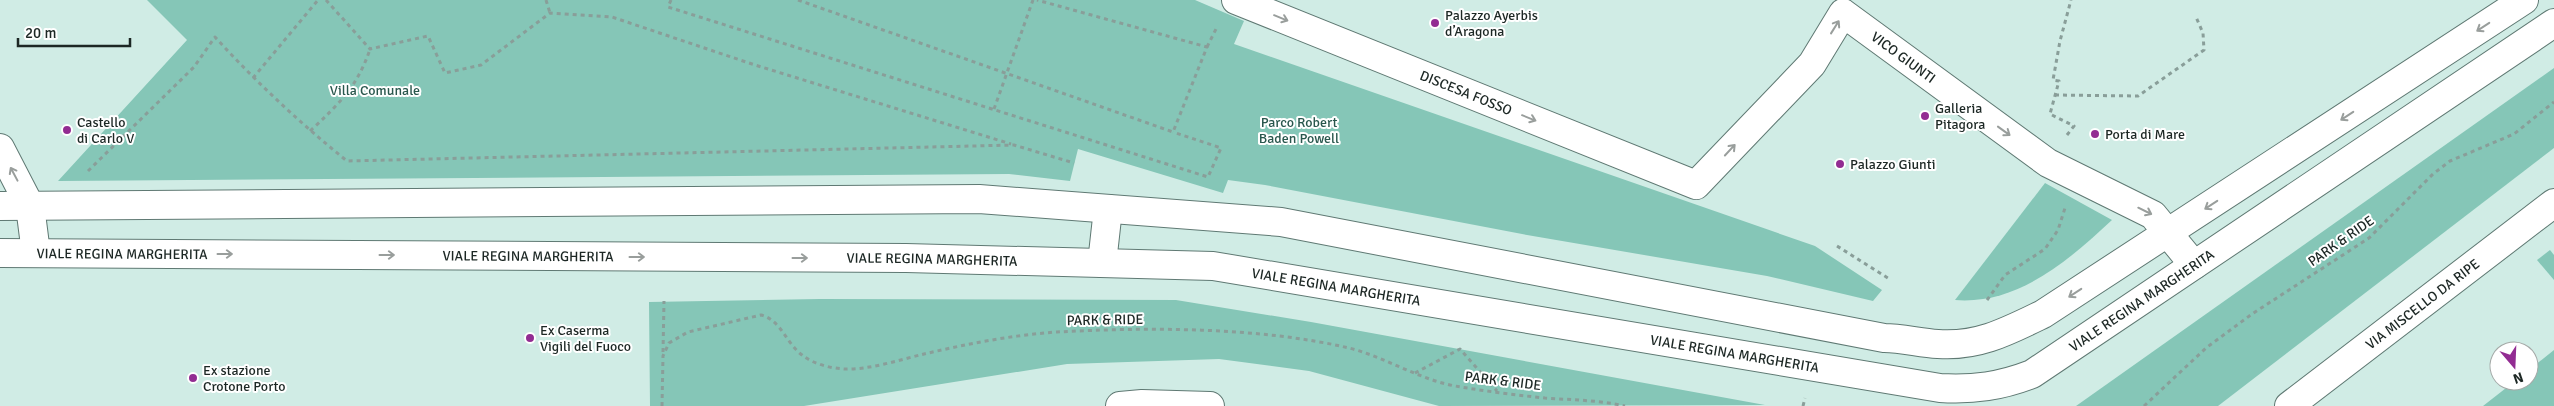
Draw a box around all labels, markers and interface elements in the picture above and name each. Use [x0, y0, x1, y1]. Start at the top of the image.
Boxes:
place label: Palazzo Ayerbis d’Aragona [1445, 7, 1538, 40]
one-way arrow [1273, 14, 1288, 23]
scale bar [18, 15, 130, 47]
marker: Palazzo Ayerbis d’Aragona [1429, 17, 1441, 29]
one-way arrow [1830, 20, 1840, 34]
one-way arrow [2477, 22, 2491, 32]
text: 20 m [25, 24, 56, 42]
street label: VICO GIUNTI [1868, 28, 1939, 86]
street label: DISCESA FOSSO [1417, 66, 1515, 119]
park label: Villa Comunale [330, 82, 420, 99]
place label: Galleria Pitagora [1935, 100, 1985, 133]
marker: Galleria Pitagora [1919, 110, 1931, 122]
one-way arrow [2341, 111, 2355, 121]
place label: Castello di Carlo V [77, 114, 134, 147]
park label: Parco Robert Baden Powell [1259, 114, 1339, 147]
one-way arrow [1521, 114, 1536, 124]
marker: Castello di Carlo V [61, 124, 73, 136]
one-way arrow [1997, 126, 2011, 136]
place label: Porta di Mare [2105, 126, 2185, 143]
marker: Porta di Mare [2089, 128, 2101, 140]
one-way arrow [1724, 143, 1736, 156]
place label: Palazzo Giunti [1850, 156, 1936, 173]
marker: Palazzo Giunti [1834, 158, 1846, 170]
one-way arrow [8, 167, 18, 182]
one-way arrow [2205, 200, 2219, 210]
one-way arrow [2137, 207, 2152, 216]
street label: PARK & RIDE [2305, 212, 2377, 270]
street label: VIALE REGINA MARGHERITA [36, 245, 208, 263]
street label: VIALE REGINA MARGHERITA [2066, 245, 2218, 355]
street label: VIALE REGINA MARGHERITA [442, 247, 614, 265]
one-way arrow [216, 249, 233, 259]
street label: VIALE REGINA MARGHERITA [846, 249, 1018, 269]
one-way arrow [379, 250, 395, 260]
one-way arrow [629, 252, 645, 262]
one-way arrow [792, 253, 808, 263]
street label: VIA MISCELLO DA RIPE [2362, 255, 2483, 353]
street label: VIALE REGINA MARGHERITA [1250, 264, 1422, 309]
one-way arrow [2068, 288, 2082, 298]
street label: PARK & RIDE [1066, 311, 1144, 329]
place label: Ex Caserma Vigili del Fuoco [540, 322, 631, 355]
street label: VIALE REGINA MARGHERITA [1649, 331, 1821, 376]
marker: Ex Caserma Vigili del Fuoco [524, 332, 536, 344]
north arrow [2489, 341, 2539, 391]
place label: Ex stazione Crotone Porto [203, 362, 286, 395]
street label: PARK & RIDE [1464, 368, 1542, 394]
text: N [2511, 368, 2525, 387]
marker: Ex stazione Crotone Porto [187, 372, 199, 384]

